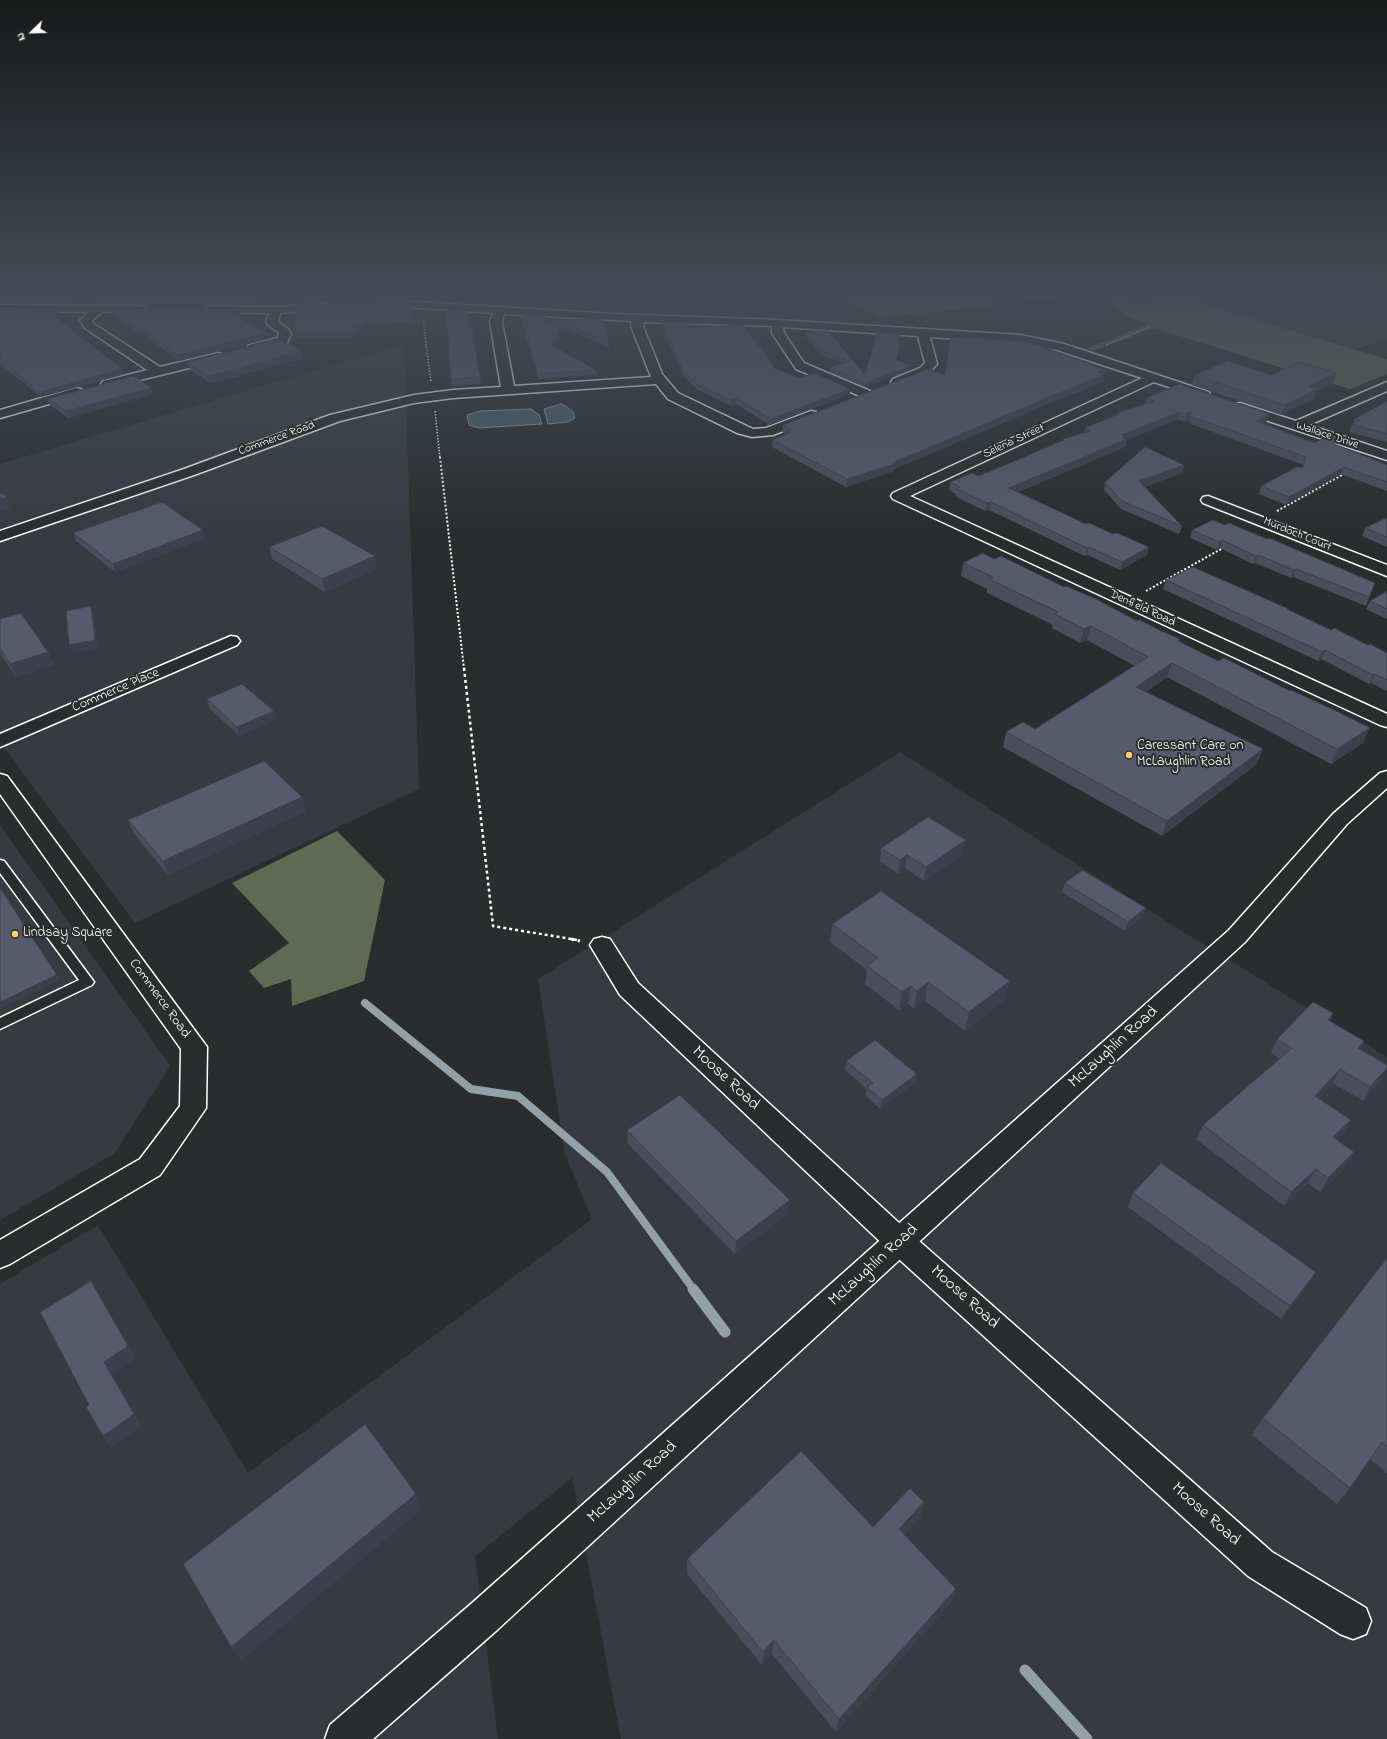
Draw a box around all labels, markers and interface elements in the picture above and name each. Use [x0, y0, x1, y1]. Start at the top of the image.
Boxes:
north arrow [12, 12, 52, 52]
text: N [12, 30, 30, 43]
street label: Commerce Road [237, 418, 317, 460]
street label: Wallace Drive [1294, 419, 1360, 453]
street label: Selena Street [981, 422, 1047, 462]
street label: Murdoch Court [1261, 515, 1333, 555]
street label: Denfield Road [1107, 587, 1177, 631]
street label: Commerce Place [70, 665, 162, 717]
place label: Caressant Care on McLaughlin Road [1137, 739, 1243, 772]
marker: Caressant Care on McLaughlin Road [1124, 750, 1134, 760]
place label: Lindsay Square [23, 926, 112, 942]
marker: Lindsay Square [10, 929, 20, 939]
street label: Commerce Road [125, 956, 193, 1042]
street label: McLaughlin Road [1065, 1002, 1163, 1094]
street label: Moose Road [687, 1042, 763, 1116]
street label: McLaughlin Road [825, 1220, 923, 1312]
street label: Moose Road [925, 1262, 1003, 1334]
street label: McLaughlin Road [584, 1437, 682, 1529]
street label: Moose Road [1166, 1479, 1244, 1551]

